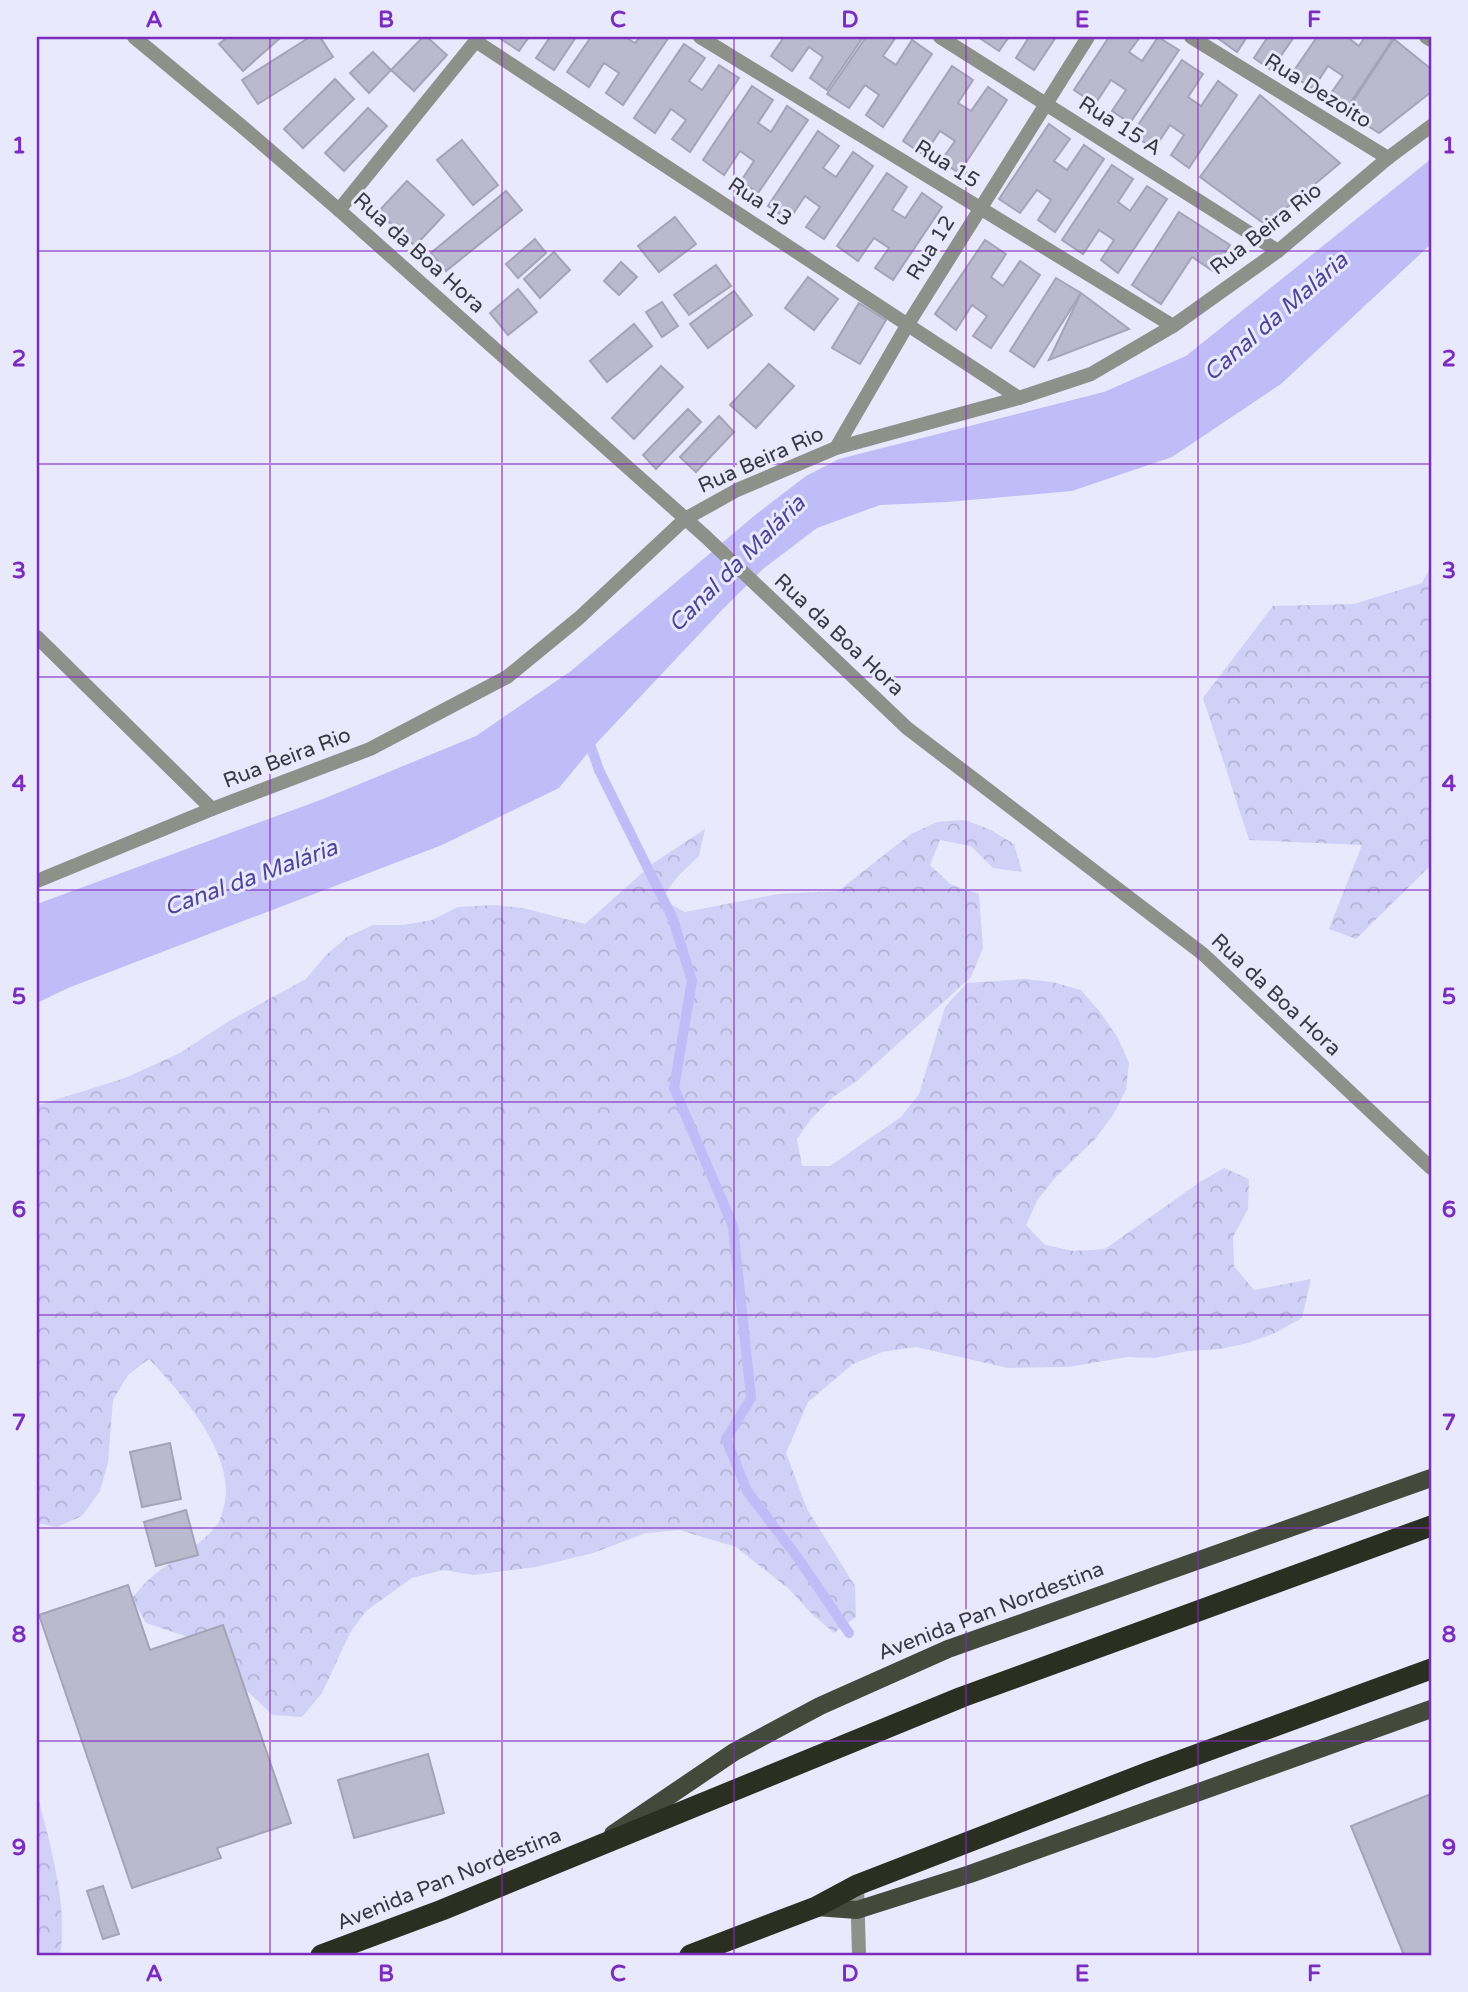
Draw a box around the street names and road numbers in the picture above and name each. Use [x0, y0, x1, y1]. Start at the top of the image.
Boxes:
street label: Rua Dezoito [1260, 48, 1376, 134]
street label: Rua 15 A [1074, 91, 1166, 161]
street label: Rua 15 [910, 134, 984, 194]
street label: Rua 13 [723, 172, 797, 232]
street label: Rua Beira Rio [1205, 178, 1327, 280]
street label: Rua da Boa Hora [348, 187, 490, 319]
street label: Rua 12 [901, 211, 961, 285]
street label: Rua Beira Rio [694, 421, 828, 499]
street label: Rua da Boa Hora [769, 569, 909, 701]
street label: Rua Beira Rio [220, 722, 354, 794]
street label: Rua da Boa Hora [1206, 929, 1346, 1061]
street label: Avenida Pan Nordestina [875, 1556, 1107, 1666]
street label: Avenida Pan Nordestina [333, 1822, 565, 1936]

